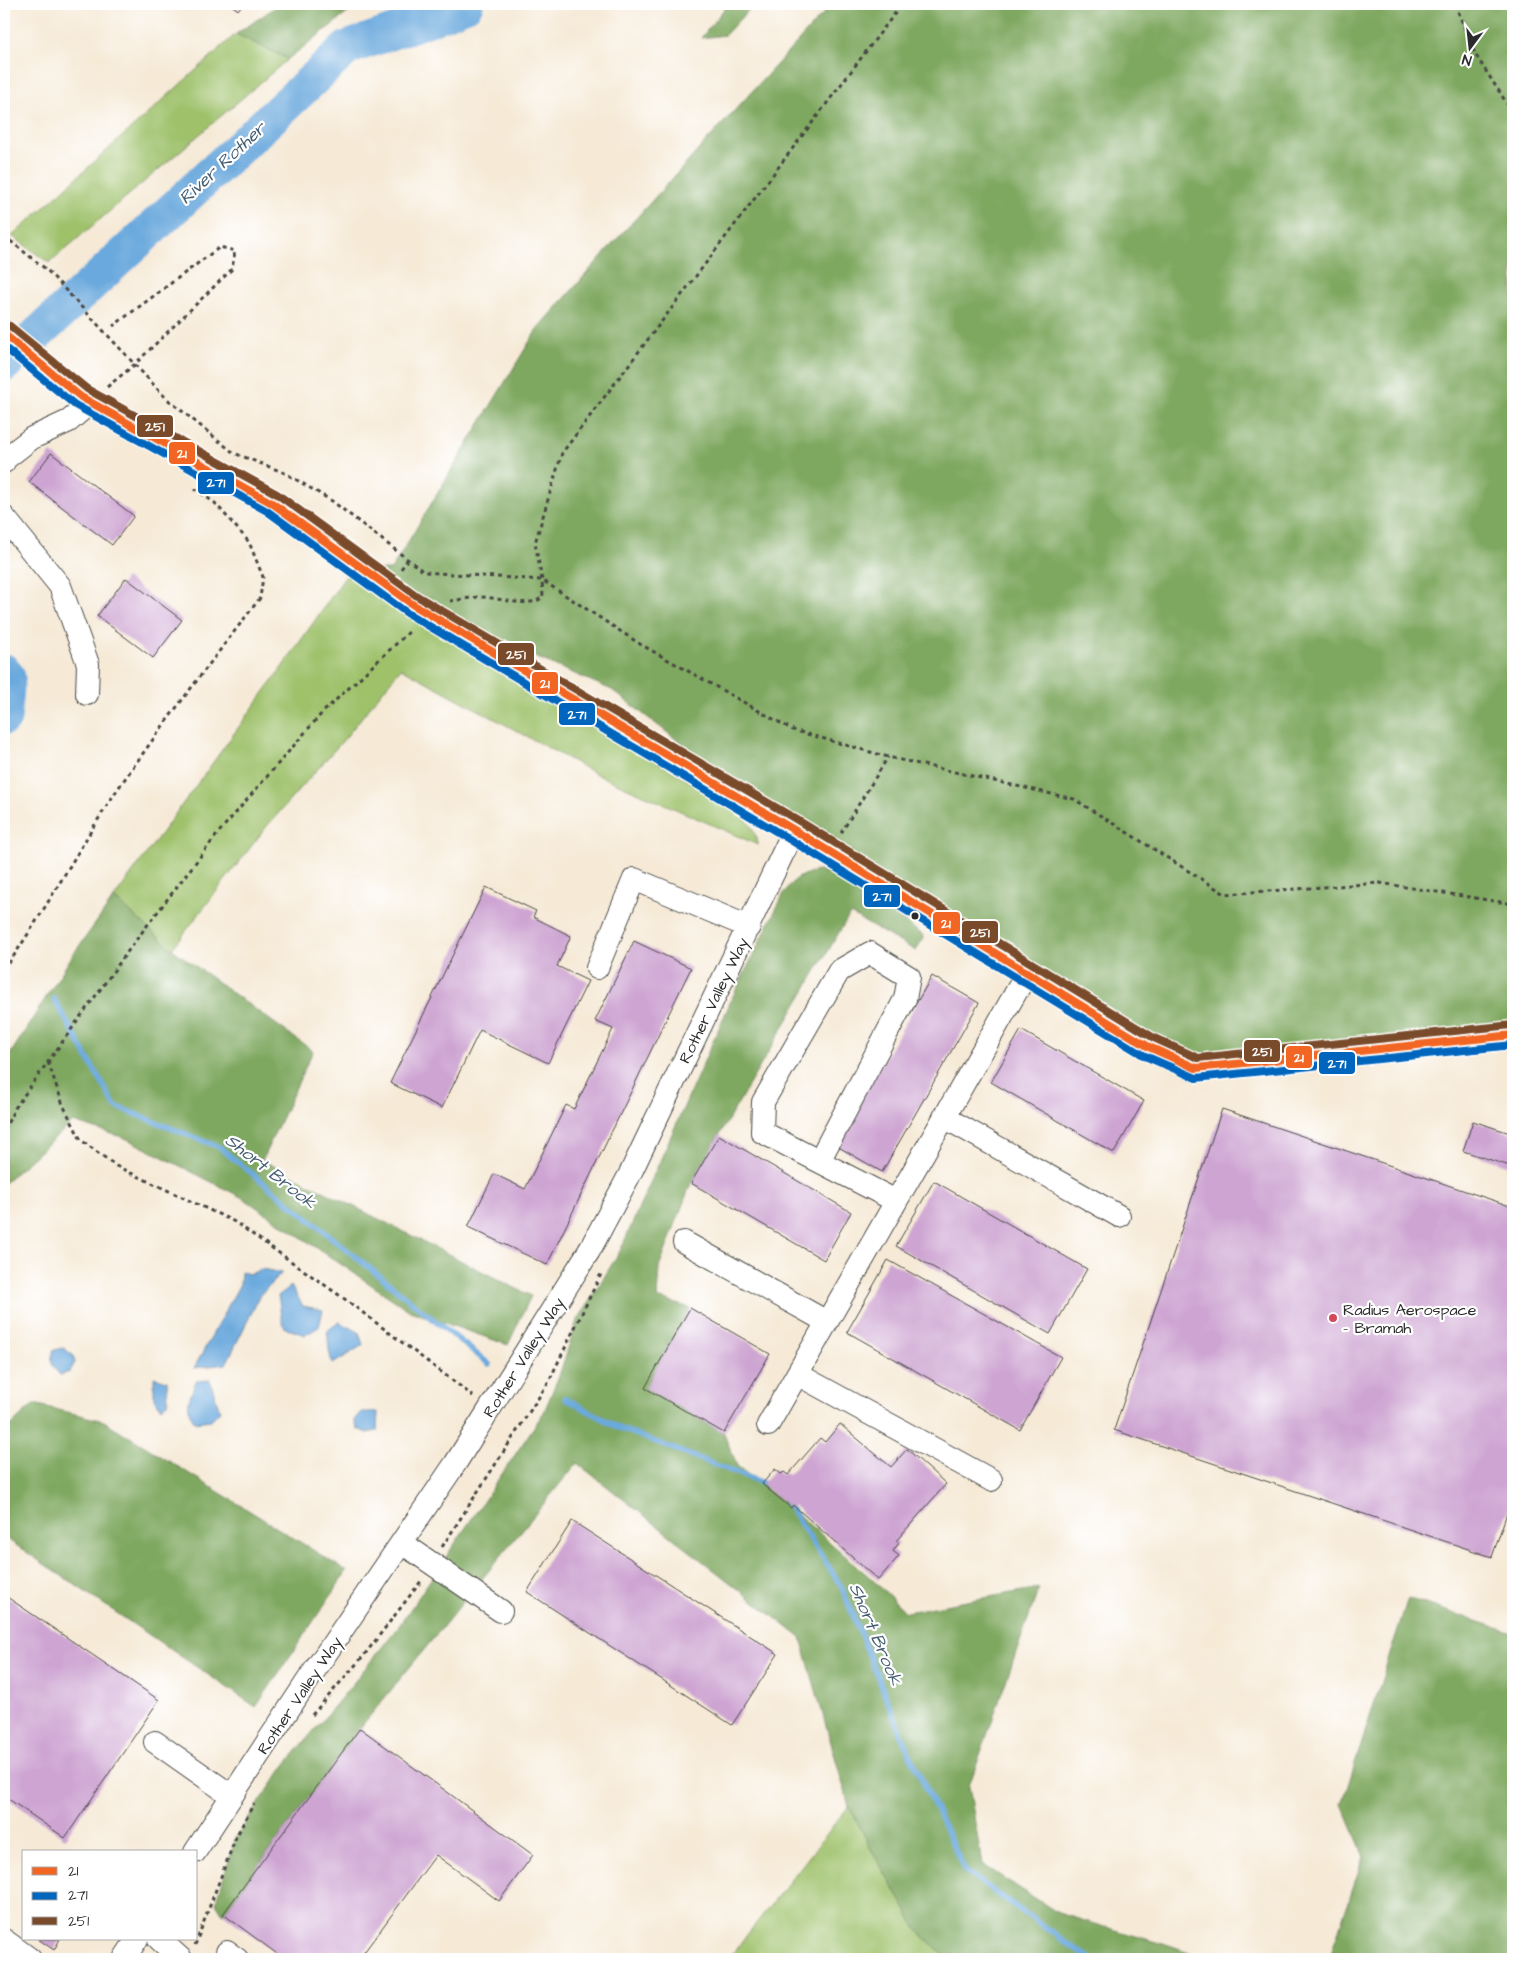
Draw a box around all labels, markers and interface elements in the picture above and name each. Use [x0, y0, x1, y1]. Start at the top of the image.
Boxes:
north arrow [1444, 22, 1494, 72]
text: N [1460, 49, 1474, 70]
water label: River Rother [173, 115, 273, 210]
line badge: 251 [136, 414, 174, 438]
text: 251 [144, 417, 165, 437]
line badge: 21 [168, 441, 196, 465]
text: 21 [176, 444, 187, 464]
line badge: 271 [197, 471, 235, 495]
text: 271 [206, 473, 225, 493]
line badge: 251 [497, 642, 535, 666]
text: 251 [505, 645, 526, 665]
line badge: 21 [531, 671, 559, 695]
text: 21 [539, 674, 550, 694]
line badge: 271 [558, 702, 596, 726]
text: 271 [567, 705, 586, 725]
line badge: 271 [863, 884, 901, 908]
text: 271 [872, 887, 891, 907]
unlabelled marker [910, 911, 920, 921]
line badge: 21 [932, 911, 961, 935]
text: 21 [940, 914, 951, 934]
line badge: 251 [961, 920, 999, 944]
text: 251 [969, 923, 990, 943]
street label: Rother Valley Way [674, 934, 755, 1068]
line badge: 251 [1243, 1039, 1281, 1063]
text: 251 [1251, 1042, 1272, 1062]
line badge: 21 [1285, 1045, 1313, 1069]
text: 21 [1293, 1048, 1304, 1068]
line badge: 271 [1318, 1051, 1356, 1075]
text: 271 [1327, 1054, 1346, 1074]
water label: Short Brook [220, 1128, 322, 1215]
street label: Rother Valley Way [478, 1293, 571, 1422]
place label: Radius Aerospace - Bramah [1343, 1299, 1477, 1339]
marker: Radius Aerospace - Bramah [1327, 1312, 1339, 1324]
water label: Short Brook [843, 1579, 909, 1690]
street label: Rother Valley Way [252, 1632, 348, 1759]
legend [22, 1850, 198, 1940]
text: 21 [68, 1861, 79, 1882]
text: 271 [68, 1885, 88, 1906]
text: 251 [68, 1911, 89, 1932]

